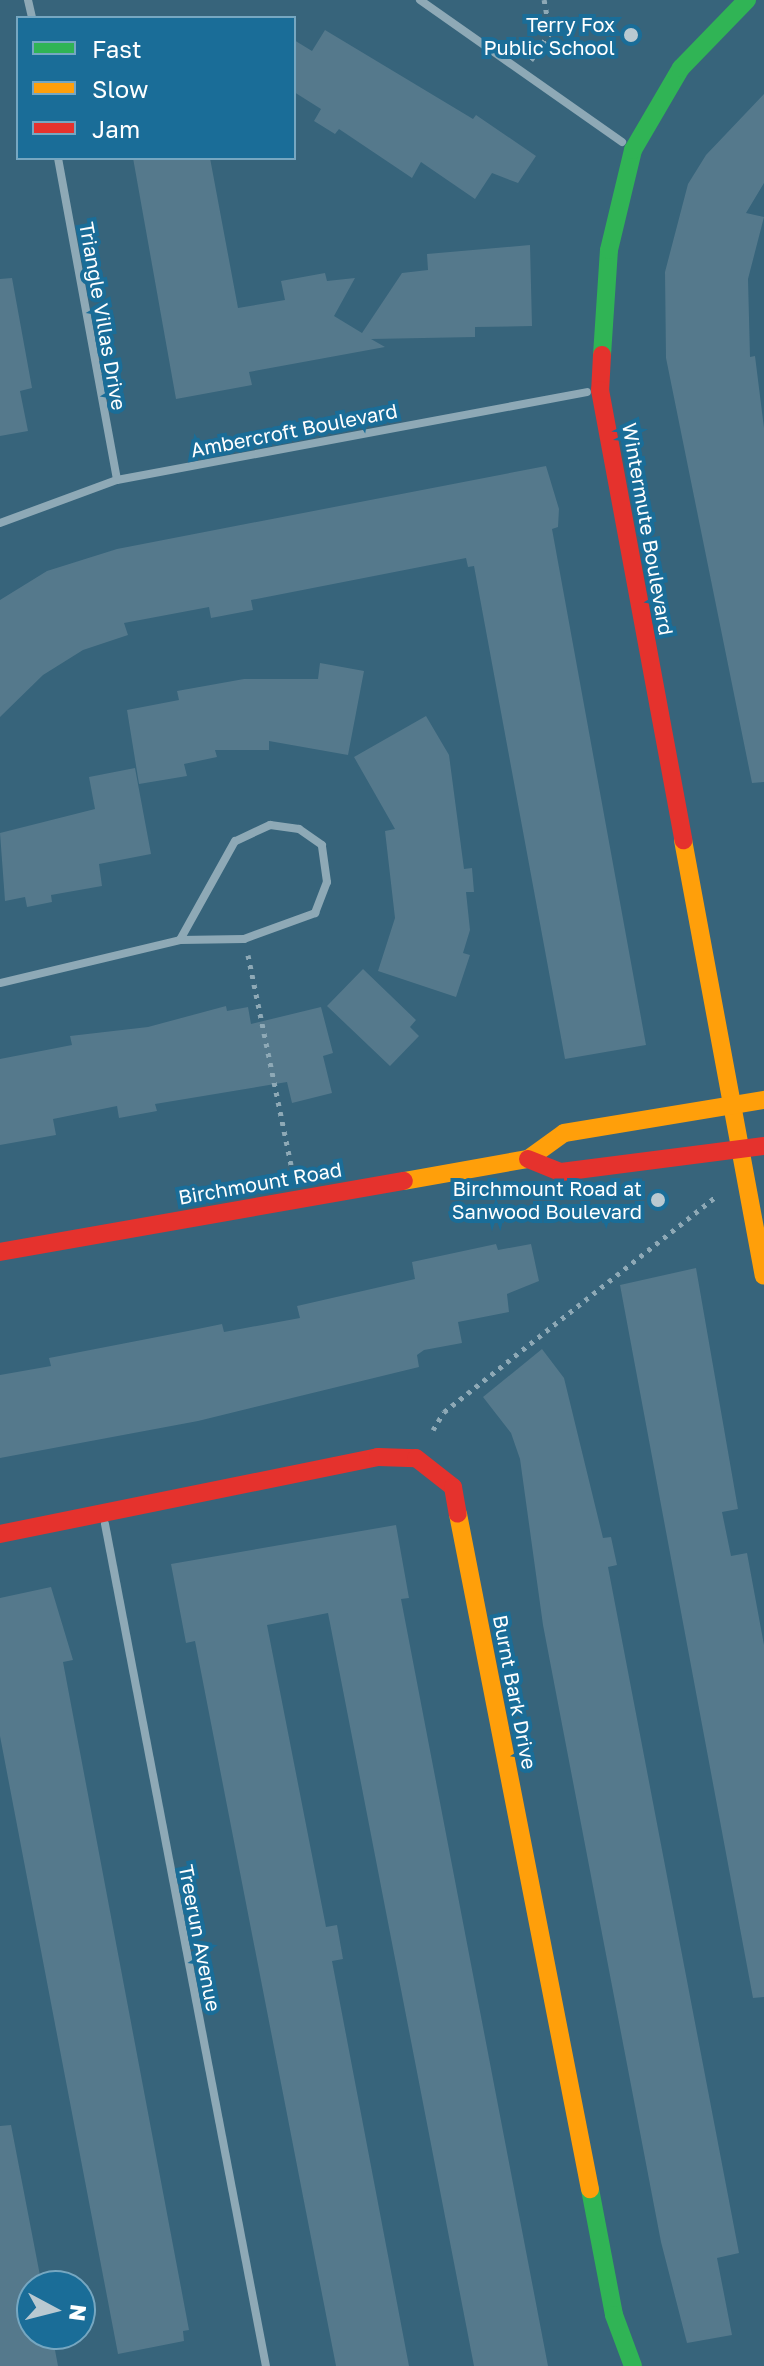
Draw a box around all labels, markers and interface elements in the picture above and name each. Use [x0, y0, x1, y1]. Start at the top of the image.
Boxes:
place label: Terry Fox Public School [483, 12, 615, 59]
legend [16, 16, 296, 160]
marker: Terry Fox Public School [622, 26, 640, 44]
text: Fast [92, 34, 142, 63]
text: Slow [92, 74, 148, 103]
text: Jam [92, 114, 140, 143]
street label: Triangle Villas Drive [75, 220, 131, 412]
street label: Ambercroft Boulevard [189, 398, 399, 462]
street label: Wintermute Boulevard [618, 421, 678, 637]
street label: Birchmount Road [176, 1157, 344, 1209]
place label: Birchmount Road at Sanwood Boulevard [452, 1176, 642, 1223]
marker: Birchmount Road at Sanwood Boulevard [649, 1191, 667, 1209]
street label: Burnt Bark Drive [488, 1613, 542, 1771]
street label: Treerun Avenue [174, 1862, 226, 2014]
north arrow [16, 2270, 96, 2350]
text: N [64, 2303, 93, 2323]

